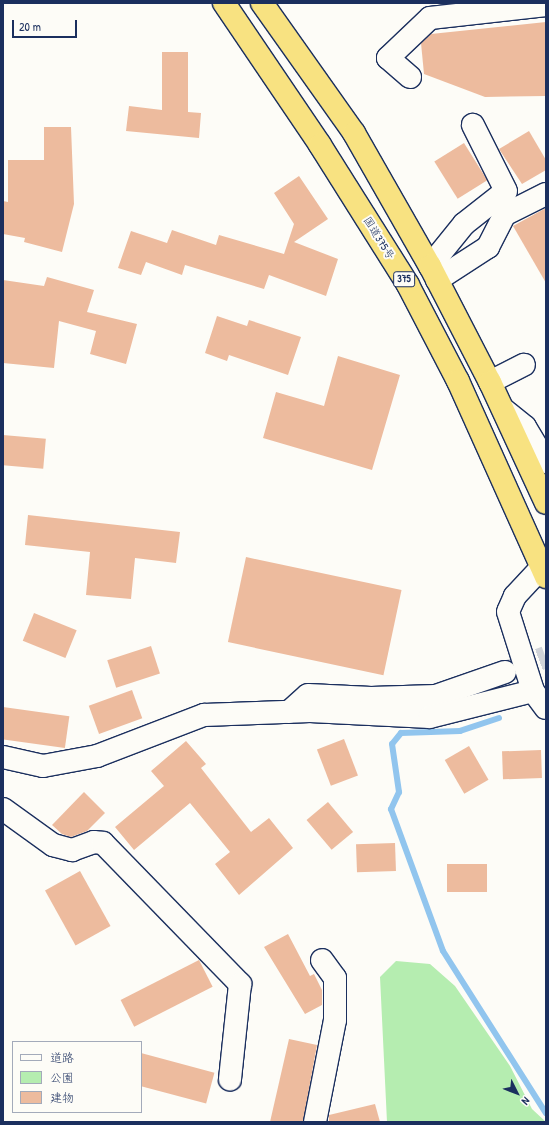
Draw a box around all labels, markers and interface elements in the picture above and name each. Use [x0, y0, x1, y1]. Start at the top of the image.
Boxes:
scale bar [14, 12, 79, 38]
text: 20 m [19, 18, 41, 35]
street label: 国道375号 [361, 214, 397, 262]
road number: 375 [393, 271, 415, 287]
legend [12, 1041, 142, 1113]
text: 道路 [50, 1049, 74, 1066]
text: 公園 [50, 1069, 74, 1086]
north arrow [497, 1073, 537, 1113]
text: 建物 [50, 1089, 74, 1106]
text: N [519, 1094, 533, 1108]

